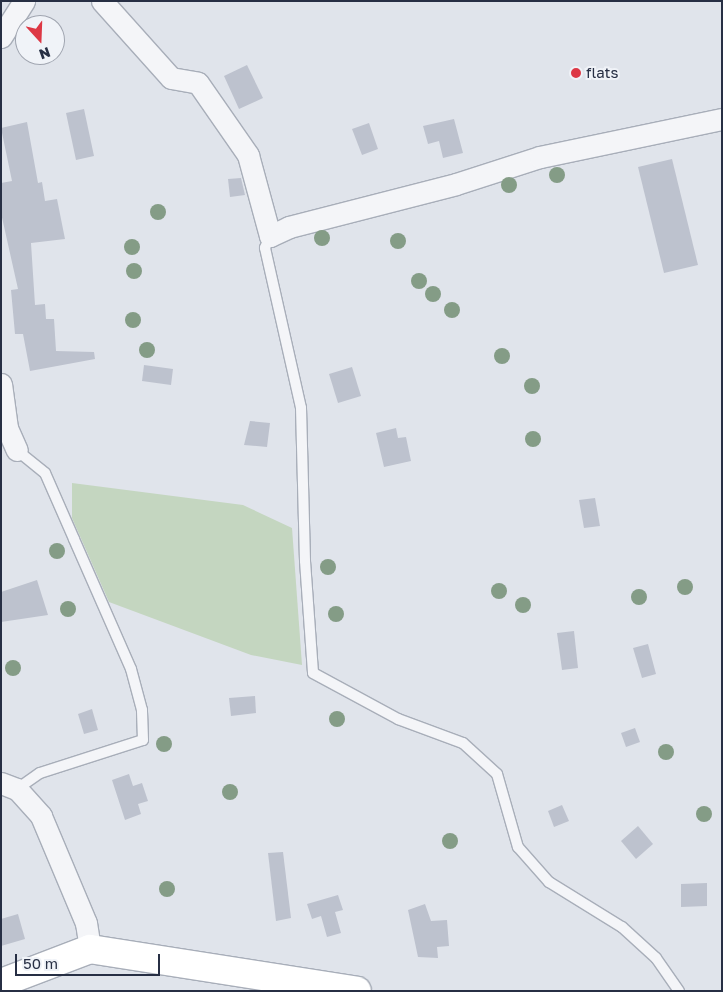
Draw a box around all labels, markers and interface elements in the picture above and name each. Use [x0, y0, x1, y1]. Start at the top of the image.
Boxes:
north arrow [15, 15, 65, 65]
text: N [37, 44, 53, 63]
place label: flats [586, 64, 619, 82]
marker: flats [570, 67, 582, 79]
scale bar [18, 944, 162, 976]
text: 50 m [23, 954, 58, 972]

